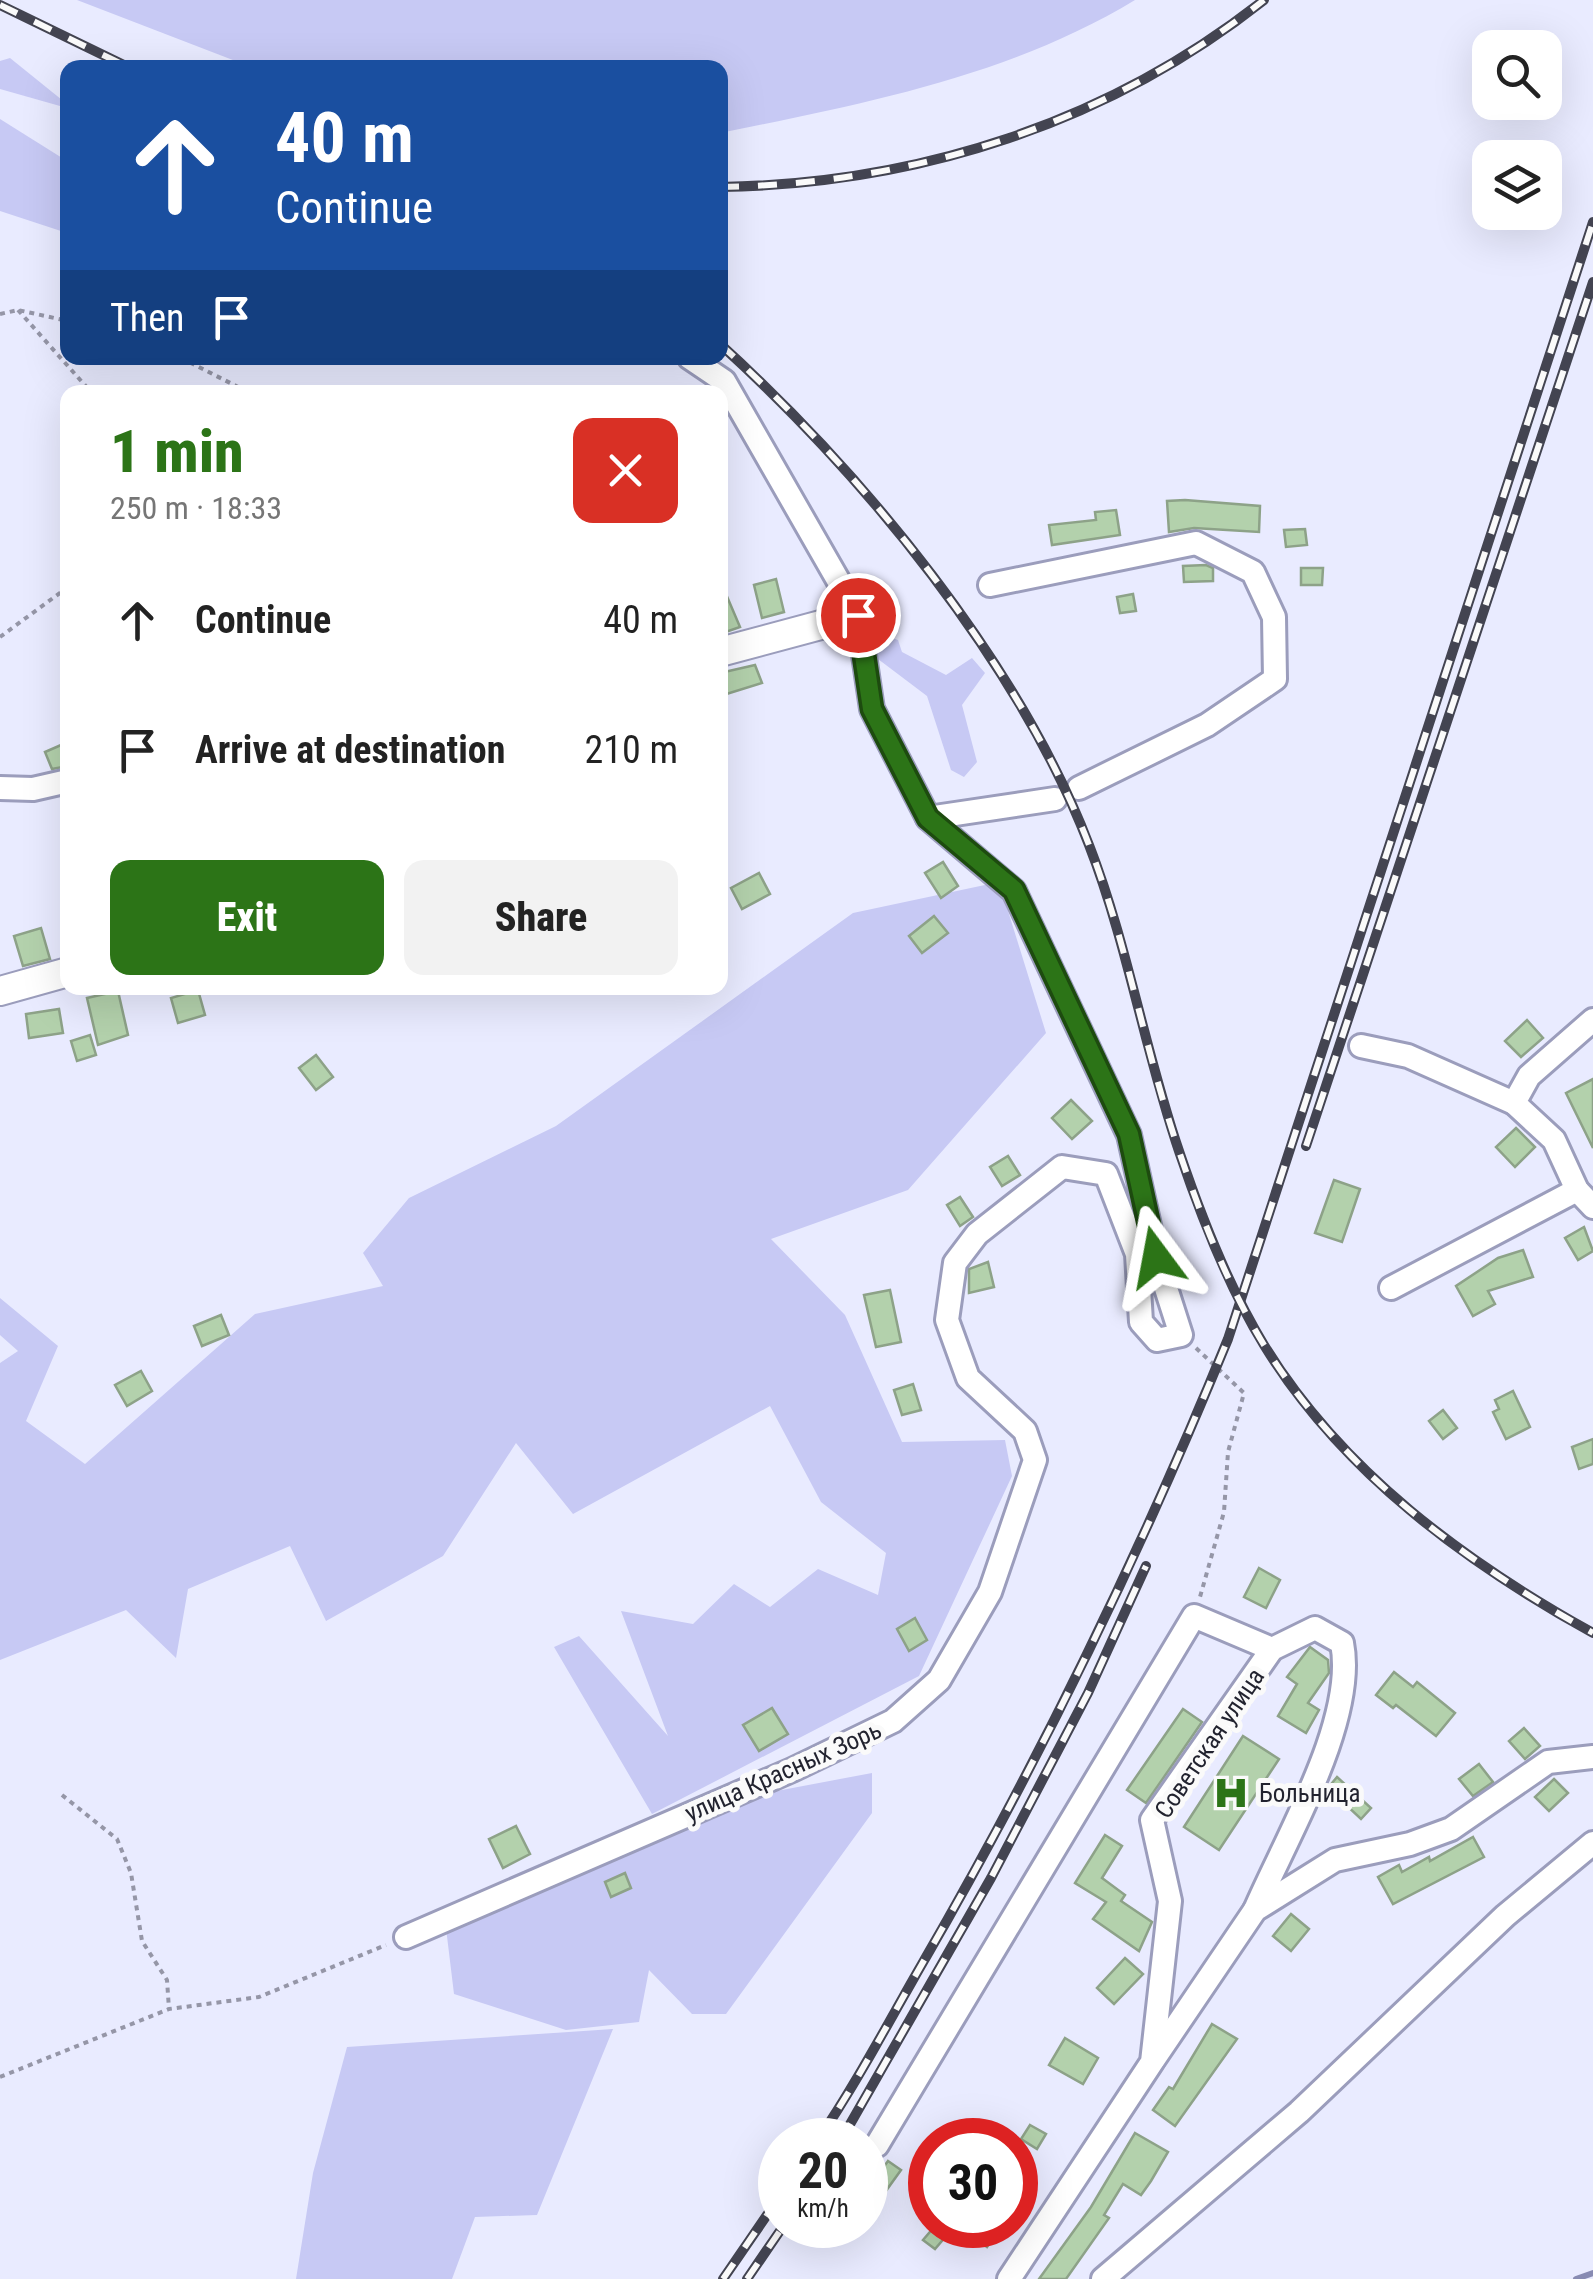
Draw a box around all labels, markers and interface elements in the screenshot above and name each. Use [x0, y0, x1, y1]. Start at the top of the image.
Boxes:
map controls [1472, 30, 1562, 230]
button: search [1472, 30, 1562, 120]
text: 40 m [275, 97, 414, 179]
icon: ahead [110, 100, 240, 230]
button: layers [1472, 140, 1562, 230]
text: Continue [275, 181, 433, 234]
icon: arrive [204, 290, 259, 345]
text: Then [110, 296, 184, 340]
text: 1 min [110, 416, 244, 487]
button: close [573, 418, 678, 523]
text: 250 m · 18:33 [110, 489, 282, 527]
pin [816, 573, 901, 658]
icon: arrive [831, 588, 886, 643]
icon: ahead [110, 593, 165, 648]
text: Continue [195, 598, 331, 642]
text: 40 m [603, 598, 678, 642]
icon: arrive [110, 723, 165, 778]
text: Arrive at destination [195, 728, 505, 772]
text: 210 m [584, 728, 678, 772]
button: Exit [110, 860, 384, 975]
button: Share [404, 860, 678, 975]
position arrow [1104, 1205, 1208, 1309]
street label: Советская улица [1149, 1663, 1270, 1824]
street label: улица Красных Зорь [680, 1715, 886, 1828]
hospital icon: Больница [1212, 1774, 1250, 1812]
place label: Больница [1259, 1779, 1360, 1808]
speed limit sign: 30 [908, 2118, 1038, 2248]
text: 20 [798, 2142, 848, 2200]
text: km/h [797, 2194, 849, 2223]

